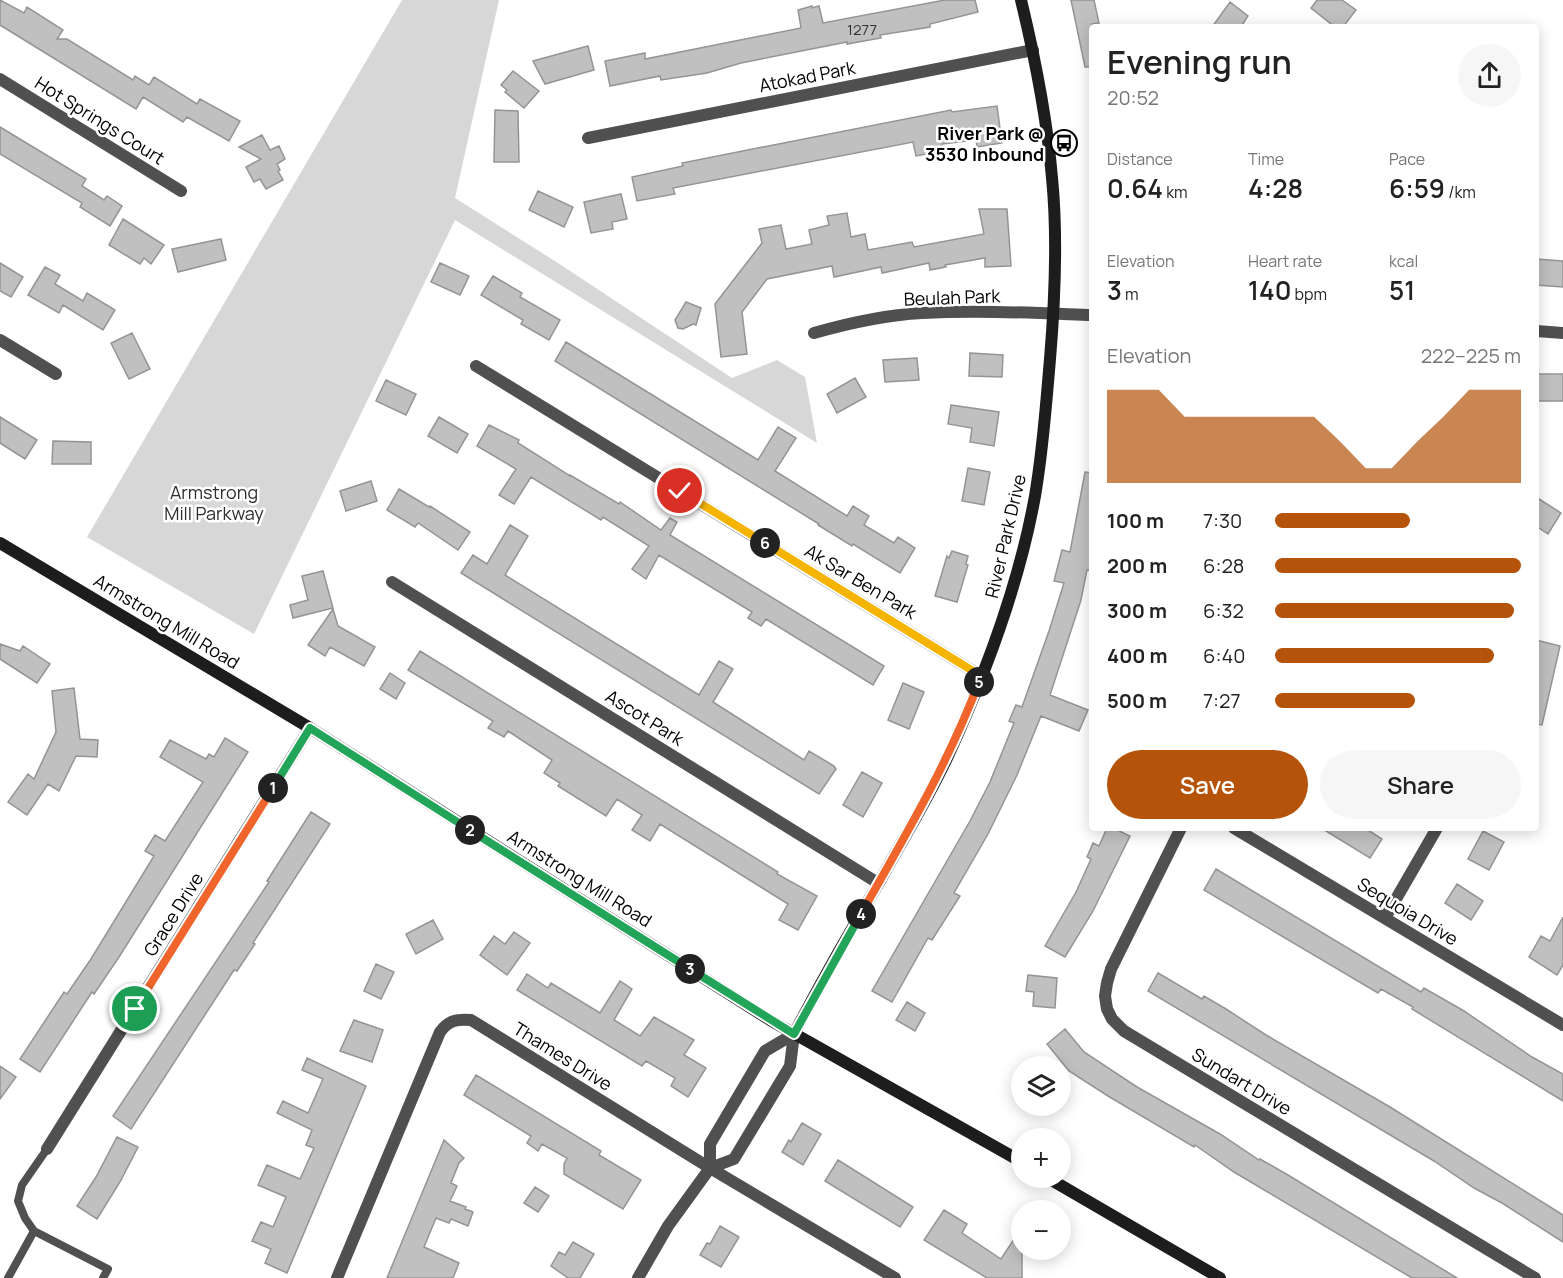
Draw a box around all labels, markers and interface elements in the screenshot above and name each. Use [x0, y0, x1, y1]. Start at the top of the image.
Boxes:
house number: 1277 [847, 19, 877, 40]
text: Evening run [1107, 39, 1292, 84]
button: share [1458, 44, 1521, 107]
street label: Atokad Park [757, 55, 858, 97]
street label: Hot Springs Court [31, 70, 169, 170]
text: 20:52 [1107, 84, 1159, 111]
place label: River Park @ 3530 Inbound [925, 121, 1044, 166]
bus stop icon: River Park @ 3530 Inbound [1049, 128, 1079, 158]
text: Distance [1107, 148, 1173, 170]
text: Time [1248, 148, 1284, 170]
text: Pace [1389, 148, 1425, 170]
text: 0.64 [1107, 170, 1163, 206]
text: 4:28 [1248, 170, 1303, 206]
text: 6:59 [1389, 170, 1445, 206]
text: km [1163, 181, 1188, 203]
text: /km [1445, 181, 1476, 203]
text: Elevation [1107, 250, 1175, 272]
text: Heart rate [1248, 250, 1322, 272]
text: kcal [1389, 250, 1418, 272]
text: 3 [1107, 272, 1122, 308]
text: 140 [1248, 272, 1291, 308]
text: 51 [1389, 272, 1415, 308]
street label: Beulah Park [903, 283, 1002, 311]
text: m [1122, 283, 1139, 305]
text: bpm [1291, 283, 1327, 305]
text: Elevation [1107, 342, 1191, 369]
text: 222–225 m [1421, 342, 1521, 369]
pin [654, 465, 705, 516]
street label: River Park Drive [979, 472, 1031, 600]
icon: check [663, 474, 696, 507]
park label: Armstrong Mill Parkway [164, 480, 264, 525]
text: 100 m [1107, 507, 1164, 534]
text: 7:30 [1203, 507, 1242, 534]
pin: 6 [750, 528, 780, 558]
text: 6 [760, 532, 770, 554]
street label: Ak Sar Ben Park [801, 538, 922, 624]
text: 200 m [1107, 552, 1167, 579]
text: 6:28 [1203, 552, 1244, 579]
street label: Armstrong Mill Road [90, 568, 244, 674]
text: 300 m [1107, 597, 1167, 624]
text: 6:32 [1203, 597, 1244, 624]
text: 400 m [1107, 642, 1167, 669]
text: 6:40 [1203, 642, 1245, 669]
pin: 5 [964, 667, 994, 697]
text: 5 [974, 671, 984, 693]
street label: Ascot Park [601, 684, 690, 751]
text: 500 m [1107, 687, 1167, 714]
text: 7:27 [1203, 687, 1240, 714]
button: Save [1107, 750, 1308, 819]
button: Share [1320, 750, 1521, 819]
pin: 1 [258, 773, 288, 803]
text: 1 [269, 777, 277, 799]
pin: 2 [455, 815, 485, 845]
text: 2 [465, 819, 475, 841]
street label: Armstrong Mill Road [503, 824, 657, 932]
street label: Grace Drive [138, 867, 208, 961]
street label: Sequoia Drive [1353, 871, 1463, 951]
pin: 4 [846, 899, 876, 929]
text: 4 [856, 903, 866, 925]
pin: 3 [675, 954, 705, 984]
text: 3 [685, 958, 695, 980]
pin [109, 983, 160, 1034]
icon: arrive [118, 992, 151, 1025]
street label: Thames Drive [509, 1016, 617, 1096]
street label: Sundart Drive [1188, 1042, 1296, 1120]
map controls [1011, 1056, 1071, 1260]
button: layers [1011, 1056, 1071, 1116]
button: + [1011, 1128, 1071, 1188]
button: − [1011, 1200, 1071, 1260]

